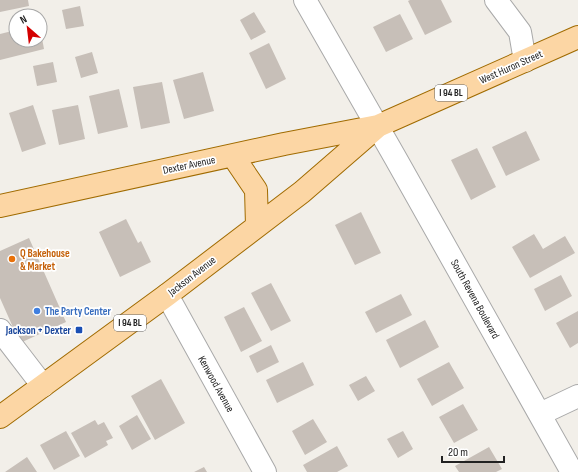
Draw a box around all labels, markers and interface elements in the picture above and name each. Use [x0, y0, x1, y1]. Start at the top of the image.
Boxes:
north arrow [8, 8, 48, 48]
text: N [18, 12, 29, 27]
street label: West Huron Street [477, 47, 545, 87]
road number: I 94 BL [435, 85, 467, 101]
street label: Dexter Avenue [162, 153, 216, 177]
place label: Q Bakehouse & Market [20, 247, 70, 273]
street label: Jackson Avenue [165, 253, 218, 299]
marker: Q Bakehouse & Market [7, 254, 17, 264]
street label: South Revena Boulevard [448, 257, 502, 341]
place label: The Party Center [45, 305, 111, 318]
marker: The Party Center [32, 306, 42, 316]
road number: I 94 BL [114, 315, 146, 331]
place label: Jackson + Dexter [5, 324, 72, 337]
marker: Jackson + Dexter [74, 325, 84, 335]
street label: Kenwood Avenue [195, 354, 237, 414]
scale bar [442, 438, 504, 464]
text: 20 m [448, 445, 468, 460]

